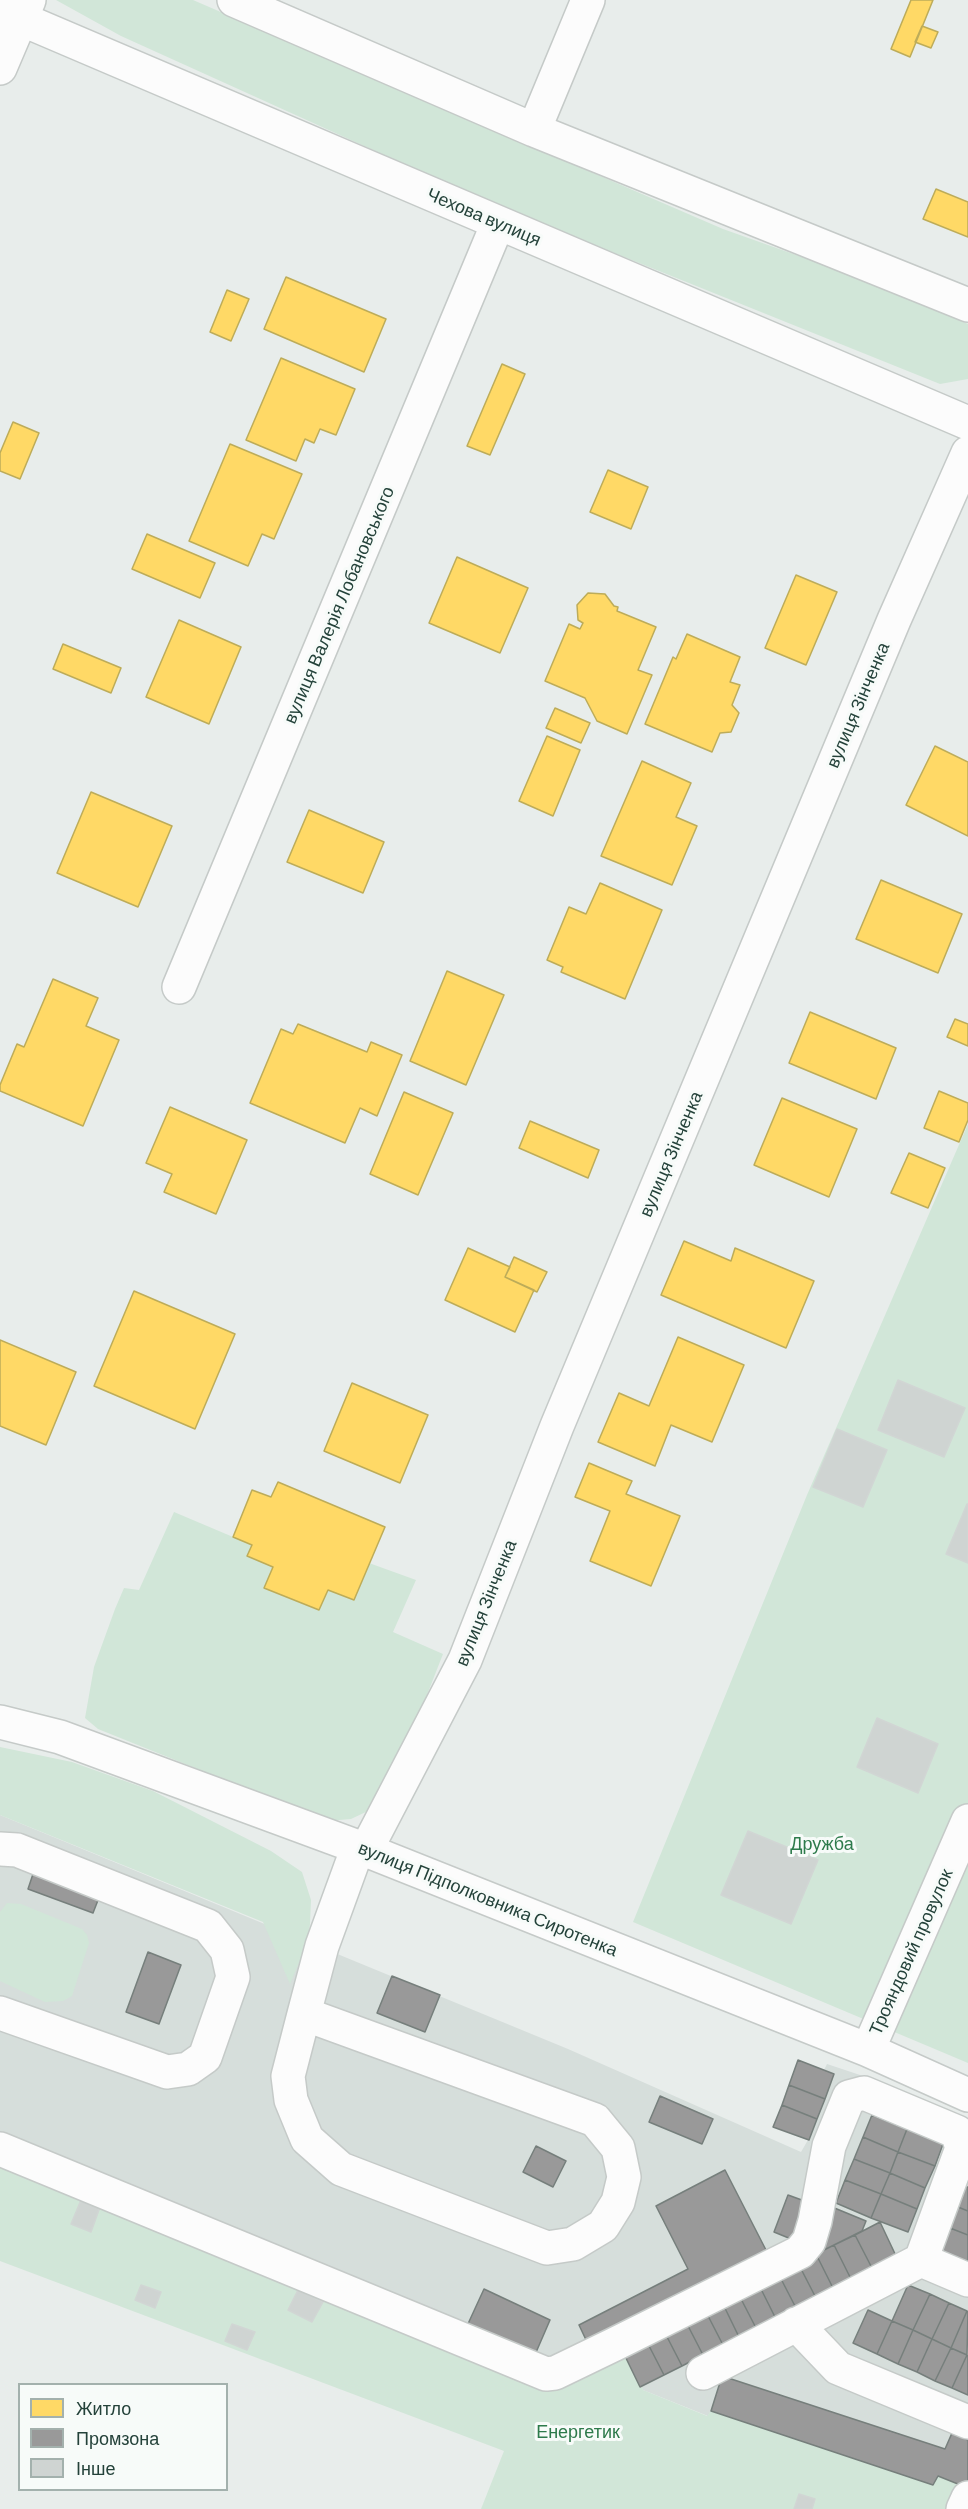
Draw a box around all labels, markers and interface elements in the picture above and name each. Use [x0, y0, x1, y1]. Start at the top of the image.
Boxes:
street label: Чехова вулиця [424, 183, 544, 251]
street label: вулиця Валерія Лобановського [279, 483, 399, 727]
street label: вулиця Зінченка [822, 639, 894, 771]
street label: вулиця Зінченка [635, 1088, 707, 1220]
street label: вулиця Зінченка [451, 1537, 521, 1669]
park label: Дружба [790, 1833, 854, 1855]
street label: вулиця Підполковника Сиротенка [355, 1837, 621, 1961]
street label: Трояндовий провулок [865, 1866, 957, 2038]
legend [18, 2383, 228, 2491]
text: Житло [76, 2397, 131, 2419]
park label: Енергетик [536, 2421, 620, 2443]
text: Промзона [76, 2427, 159, 2449]
text: Інше [76, 2457, 115, 2479]

